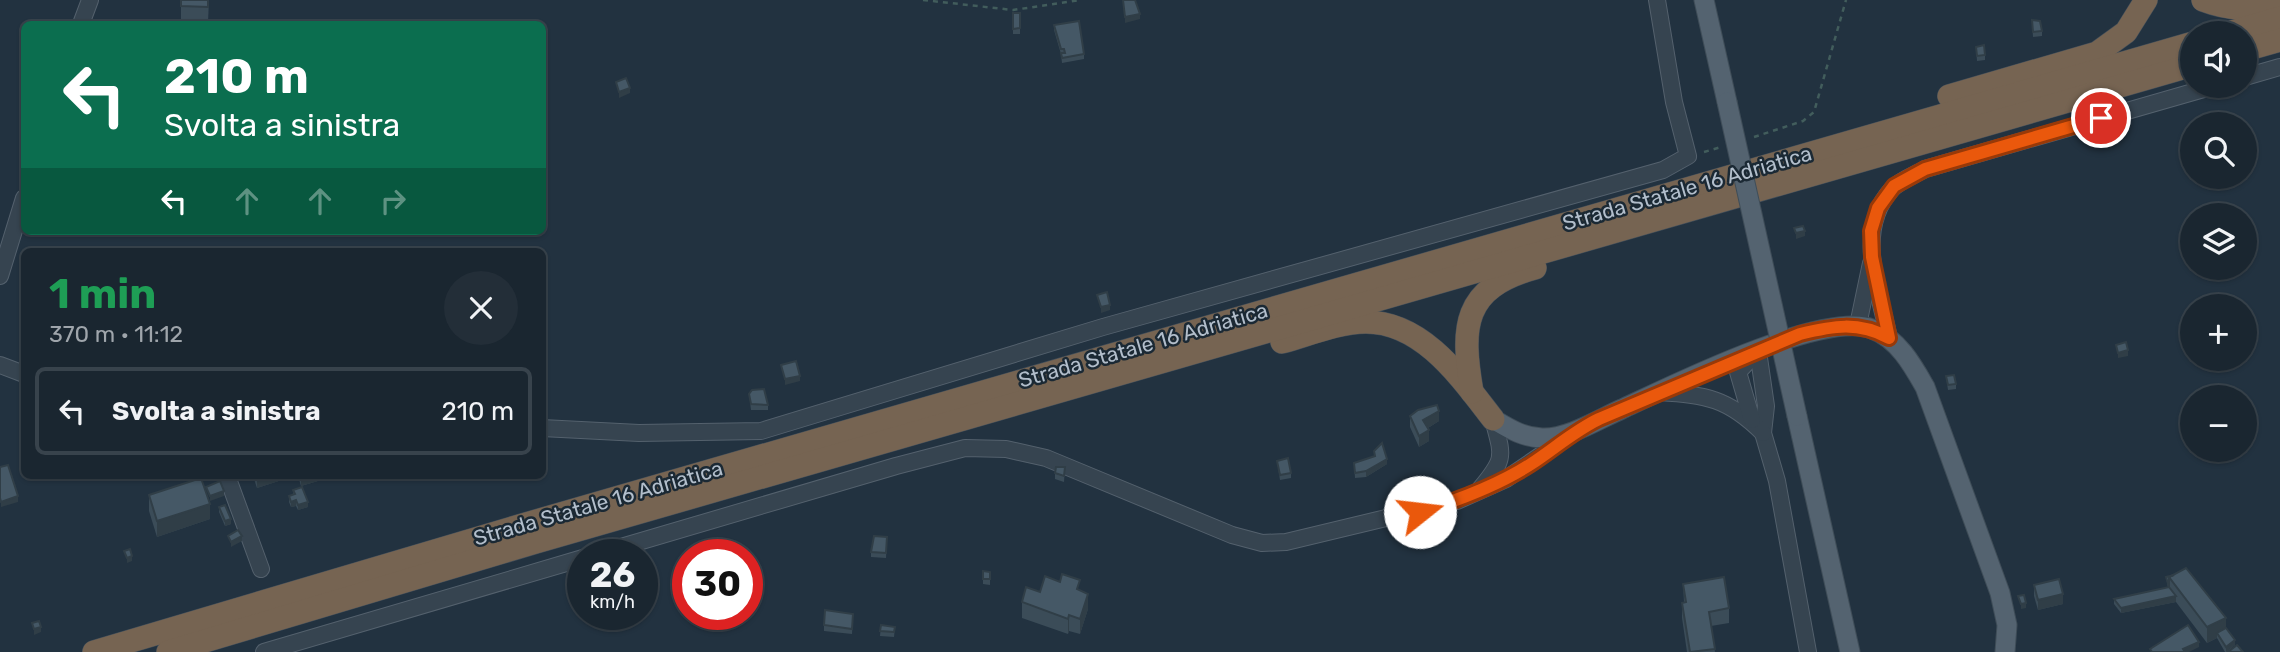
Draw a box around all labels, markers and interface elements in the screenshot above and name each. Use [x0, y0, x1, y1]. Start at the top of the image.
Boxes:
map controls [2180, 21, 2257, 462]
button: sound [2180, 21, 2257, 98]
text: 210 m [164, 47, 309, 105]
icon: left [49, 49, 140, 140]
pin [2071, 88, 2131, 148]
icon: arrive [2082, 99, 2120, 137]
text: Svolta a sinistra [164, 106, 400, 144]
button: search [2180, 112, 2257, 189]
street label: Strada Statale 16 Adriatica [1559, 140, 1815, 236]
icon: left [155, 182, 193, 220]
icon: ahead [228, 182, 266, 220]
icon: ahead [301, 182, 339, 220]
icon: right [374, 182, 412, 220]
button: layers [2180, 203, 2257, 280]
text: 1 min [49, 269, 156, 319]
button: close [444, 271, 518, 345]
button: + [2180, 294, 2257, 371]
street label: Strada Statale 16 Adriatica [1015, 297, 1271, 393]
text: 370 m · 11:12 [49, 320, 183, 348]
button: − [2180, 385, 2257, 462]
icon: left [53, 392, 91, 430]
text: Svolta a sinistra [112, 396, 321, 427]
text: 210 m [442, 396, 514, 427]
street label: Strada Statale 16 Adriatica [470, 455, 726, 551]
position arrow [1383, 475, 1457, 549]
speed limit sign: 30 [672, 539, 763, 630]
text: 26 [590, 554, 635, 596]
text: km/h [590, 591, 635, 613]

